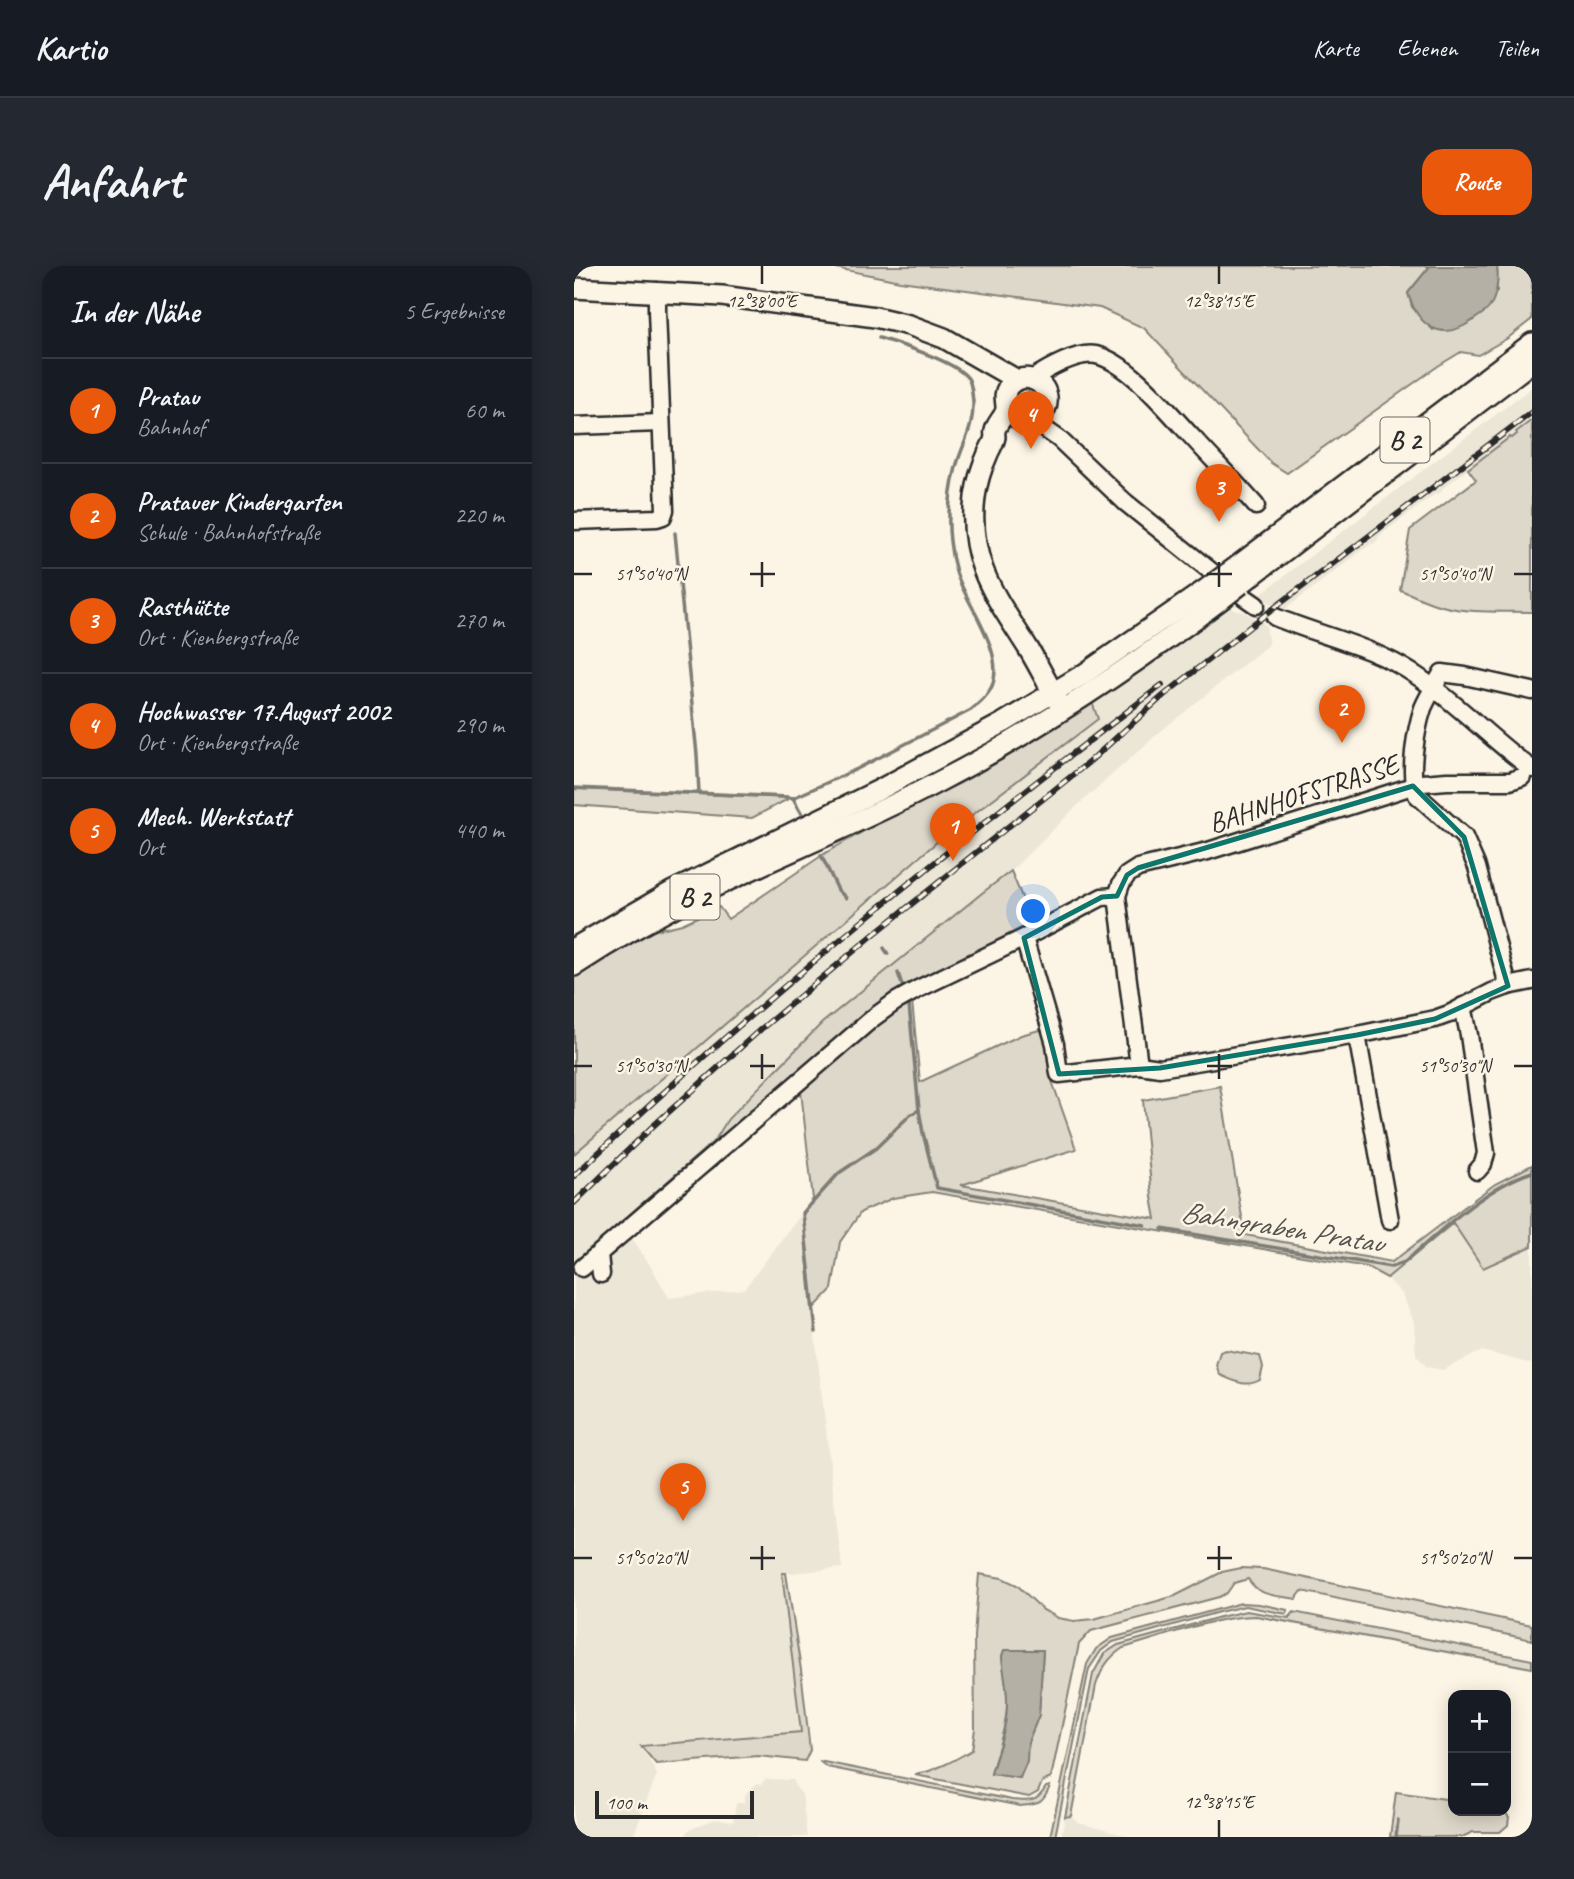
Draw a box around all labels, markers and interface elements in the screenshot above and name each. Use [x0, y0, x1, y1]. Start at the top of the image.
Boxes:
text: Kartio [35, 27, 106, 69]
text: Karte [1313, 33, 1359, 63]
text: Ebenen [1397, 33, 1457, 63]
text: Teilen [1495, 33, 1539, 63]
button: Route [1422, 149, 1532, 215]
text: Anfahrt [42, 151, 182, 213]
text: 12°38'00"E [727, 290, 799, 312]
text: 12°38'15"E [1184, 290, 1256, 312]
text: In der Nähe [70, 293, 199, 331]
text: 5 Ergebnisse [404, 297, 504, 326]
text: Pratau [137, 380, 199, 413]
pin: 4 [1008, 391, 1054, 449]
text: 1 [88, 396, 98, 425]
text: 60 m [465, 396, 504, 425]
text: Bahnhof [137, 413, 205, 442]
road number: B 2 [1380, 418, 1430, 462]
pin: 3 [1196, 464, 1242, 522]
text: Pratauer Kindergarten [137, 485, 342, 518]
text: 2 [88, 501, 98, 530]
text: 220 m [455, 501, 504, 530]
text: Schule · Bahnhofstraße [137, 518, 320, 547]
text: 51°50'40"N [616, 563, 690, 585]
text: 51°50'40"N [1420, 563, 1494, 585]
text: Rasthütte [137, 590, 228, 623]
text: 3 [88, 606, 98, 635]
text: 270 m [455, 606, 504, 635]
text: Ort · Kienbergstraße [137, 623, 298, 652]
pin: 2 [1319, 685, 1365, 743]
text: Hochwasser 17.August 2002 [137, 695, 390, 728]
text: 4 [88, 711, 98, 740]
text: 290 m [455, 711, 504, 740]
text: Ort · Kienbergstraße [137, 728, 298, 757]
street label: BAHNHOFSTRASSE [1204, 745, 1405, 841]
text: Mech. Werkstatt [137, 800, 290, 833]
pin: 1 [930, 803, 976, 861]
text: 5 [88, 816, 98, 845]
text: 440 m [455, 816, 504, 845]
text: Ort [137, 833, 164, 862]
road number: B 2 [670, 874, 720, 919]
your location [1016, 894, 1050, 928]
text: 51°50'30"N [616, 1055, 690, 1077]
text: 51°50'30"N [1420, 1055, 1494, 1077]
water label: Bahngraben Pratau [1178, 1192, 1390, 1262]
pin: 5 [660, 1463, 706, 1521]
text: 51°50'20"N [616, 1547, 690, 1569]
text: 51°50'20"N [1420, 1547, 1494, 1569]
map controls [1448, 1690, 1511, 1816]
button: + [1448, 1690, 1511, 1753]
button: − [1448, 1753, 1511, 1816]
scale bar [595, 1788, 754, 1820]
text: 100 m [606, 1791, 647, 1815]
text: 12°38'15"E [1184, 1791, 1256, 1813]

